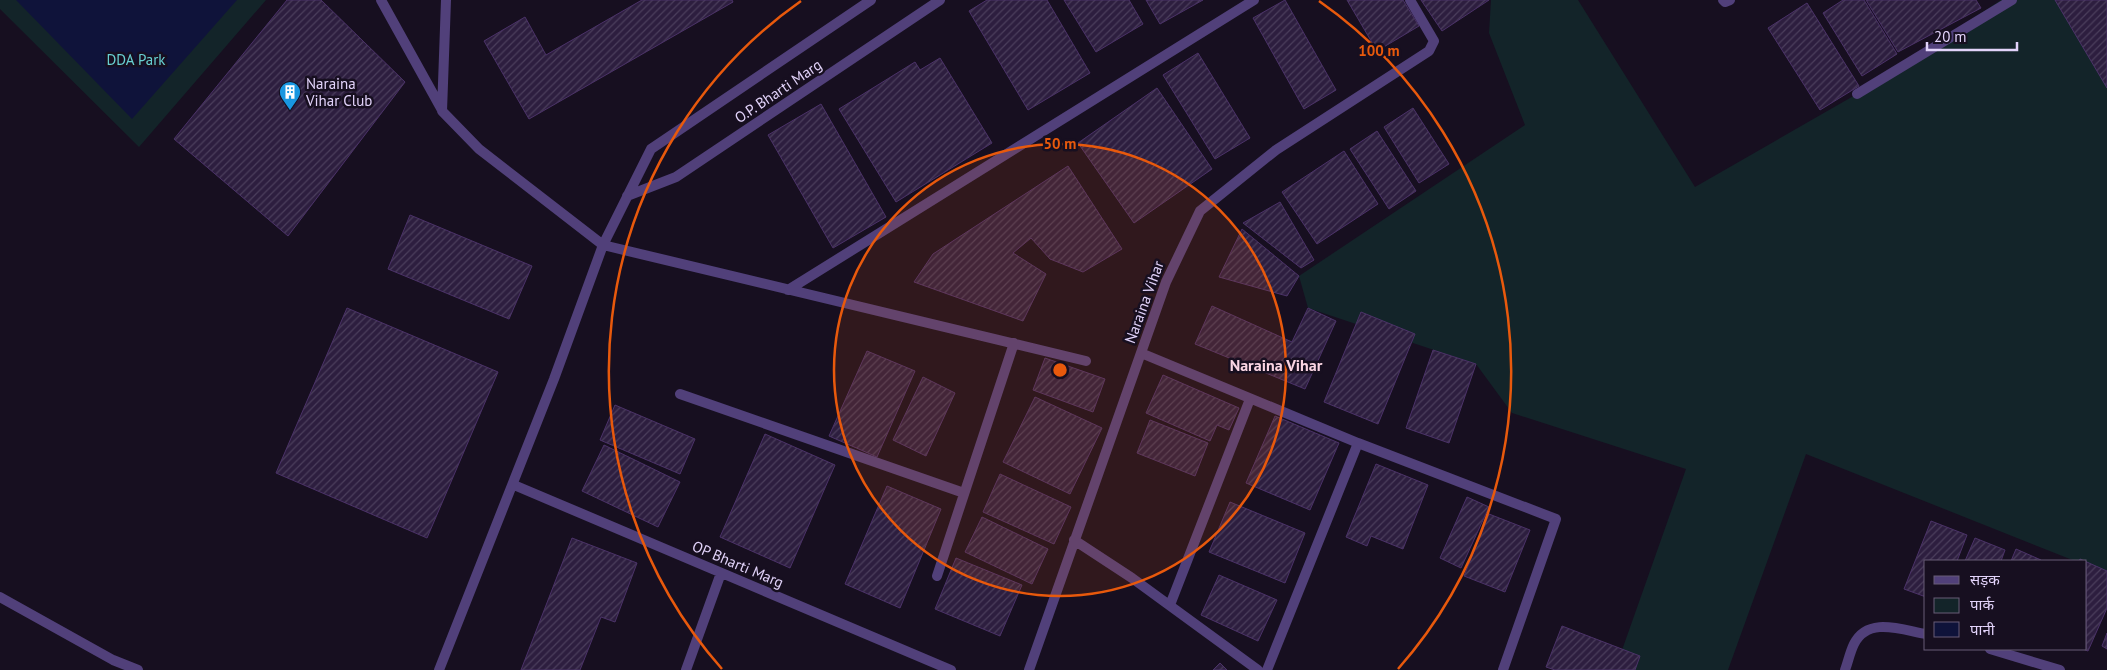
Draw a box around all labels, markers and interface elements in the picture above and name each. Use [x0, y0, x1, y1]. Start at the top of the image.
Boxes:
scale bar [1927, 20, 2017, 52]
text: 20 m [1934, 27, 1967, 46]
text: 100 m [1358, 41, 1400, 60]
park label: DDA Park [107, 50, 166, 69]
street label: O.P. Bharti Marg [731, 55, 825, 127]
place label: Naraina Vihar Club [305, 74, 372, 110]
building icon: Naraina Vihar Club [278, 80, 302, 111]
text: 50 m [1044, 134, 1076, 153]
street label: Naraina Vihar [1120, 258, 1168, 346]
district label: Naraina Vihar [1230, 355, 1323, 375]
centre of rings [1051, 361, 1069, 379]
street label: OP Bharti Marg [689, 536, 787, 592]
legend [1924, 560, 2087, 650]
text: सड़क [1970, 570, 2000, 589]
text: पार्क [1970, 595, 1994, 614]
text: पानी [1970, 620, 1996, 639]

